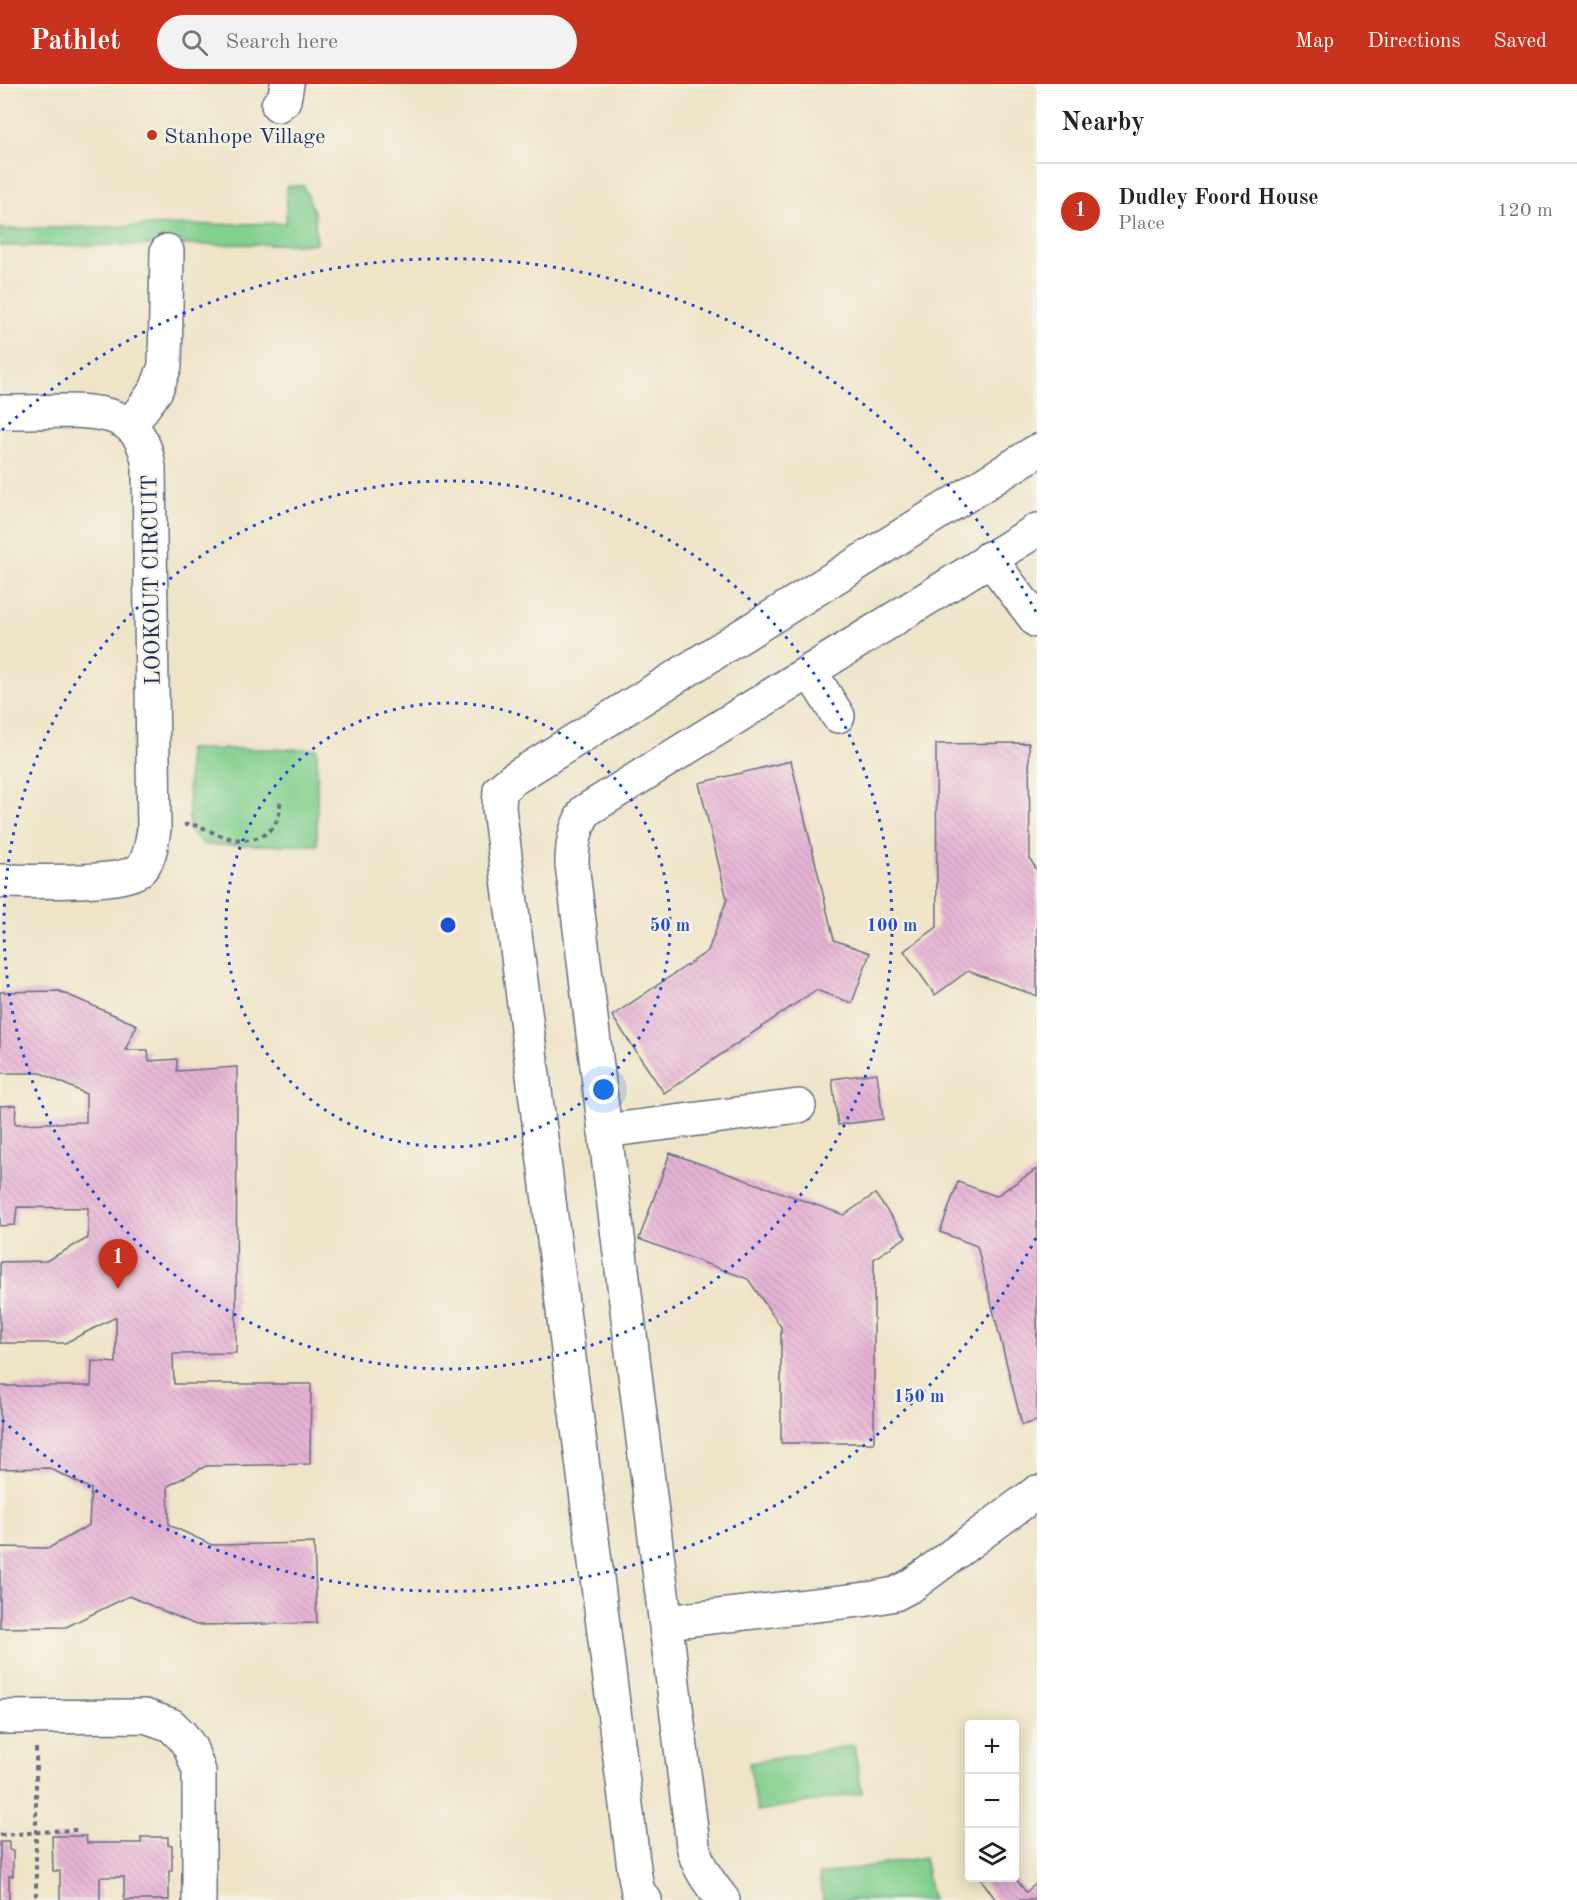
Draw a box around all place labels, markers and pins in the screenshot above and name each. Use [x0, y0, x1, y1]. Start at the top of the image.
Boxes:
place label: Stanhope Village [164, 126, 325, 148]
marker: Stanhope Village [145, 128, 159, 142]
centre of rings [438, 915, 458, 935]
pin: 1 [98, 1240, 138, 1289]

